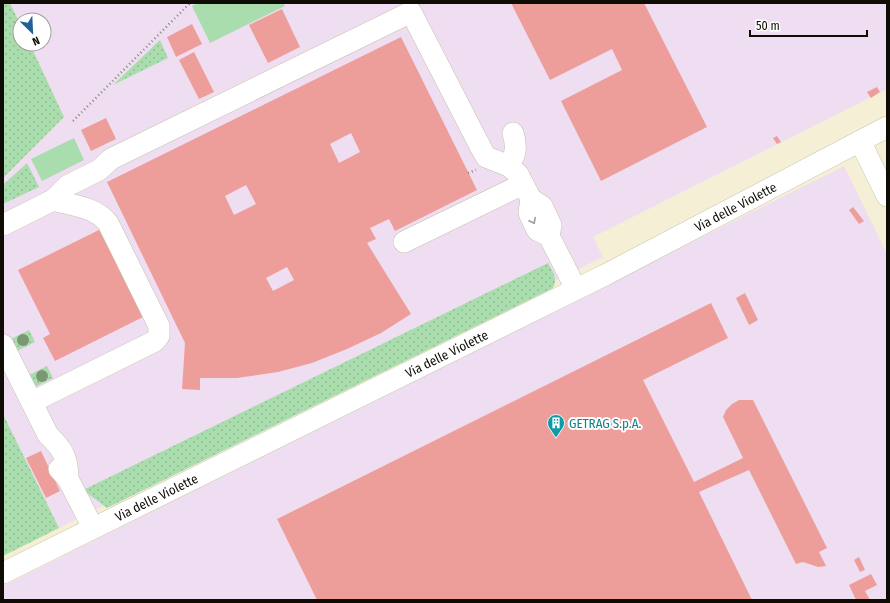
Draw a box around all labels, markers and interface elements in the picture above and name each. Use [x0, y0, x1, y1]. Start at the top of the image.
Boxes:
north arrow [12, 12, 52, 52]
scale bar [750, 12, 867, 38]
text: 50 m [756, 19, 780, 33]
text: N [30, 33, 42, 48]
street label: Via delle Violette [692, 179, 779, 235]
one-way arrow [528, 217, 536, 225]
street label: Via delle Violette [403, 327, 491, 381]
building icon: GETRAG S.p.A. [546, 413, 566, 438]
place label: GETRAG S.p.A. [569, 416, 642, 431]
street label: Via delle Violette [113, 471, 200, 524]

